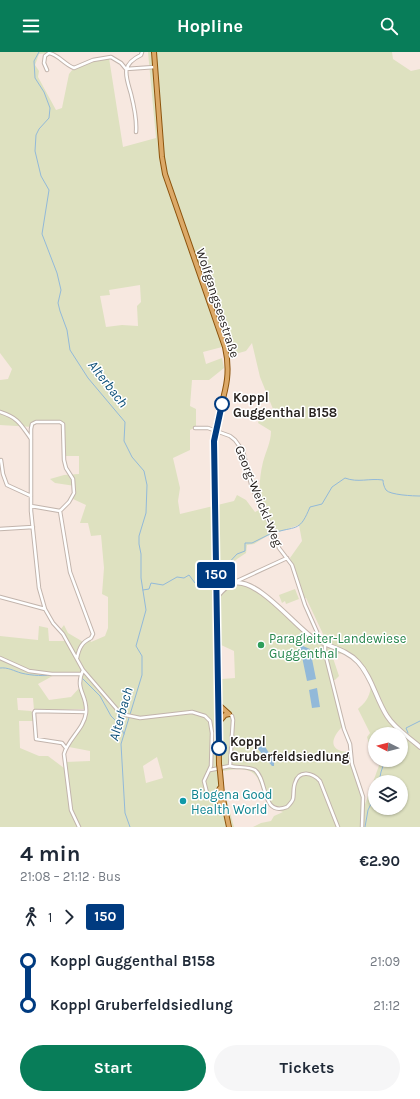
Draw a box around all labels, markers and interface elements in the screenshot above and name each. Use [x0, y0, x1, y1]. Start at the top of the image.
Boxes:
icon: menu [20, 15, 42, 37]
text: Hopline [177, 15, 243, 37]
icon: search [378, 15, 400, 37]
street label: Wolfgangseestraße [193, 246, 243, 360]
water label: Alterbach [84, 357, 132, 411]
place label: Koppl Guggenthal B158 [233, 390, 337, 420]
marker: Koppl Guggenthal B158 [214, 396, 230, 412]
street label: Georg-Weickl-Weg [232, 443, 286, 549]
line badge: 150 [193, 562, 239, 588]
text: 150 [205, 566, 227, 583]
place label: Paragleiter-Landewiese Guggenthal [269, 631, 407, 661]
marker: Paragleiter-Landewiese Guggenthal [256, 640, 266, 650]
water label: Alterbach [105, 685, 137, 743]
north arrow [368, 727, 408, 767]
map controls [368, 727, 408, 815]
place label: Koppl Gruberfeldsiedlung [230, 734, 350, 764]
marker: Koppl Gruberfeldsiedlung [211, 740, 227, 756]
button: layers [368, 775, 408, 815]
place label: Biogena Good Health World [191, 787, 272, 817]
marker: Biogena Good Health World [178, 796, 188, 806]
text: 4 min [20, 841, 80, 867]
text: €2.90 [360, 852, 400, 870]
text: 21:08 – 21:12 · Bus [20, 869, 121, 884]
icon: walk [20, 906, 42, 928]
icon: forward [58, 906, 80, 928]
text: 150 [94, 908, 116, 925]
text: 1 [48, 910, 52, 925]
text: Koppl Guggenthal B158 [50, 952, 215, 970]
text: 21:09 [370, 954, 400, 969]
text: Koppl Gruberfeldsiedlung [50, 996, 233, 1014]
text: 21:12 [373, 998, 400, 1013]
button: Start [20, 1045, 206, 1091]
button: Tickets [214, 1045, 400, 1091]

